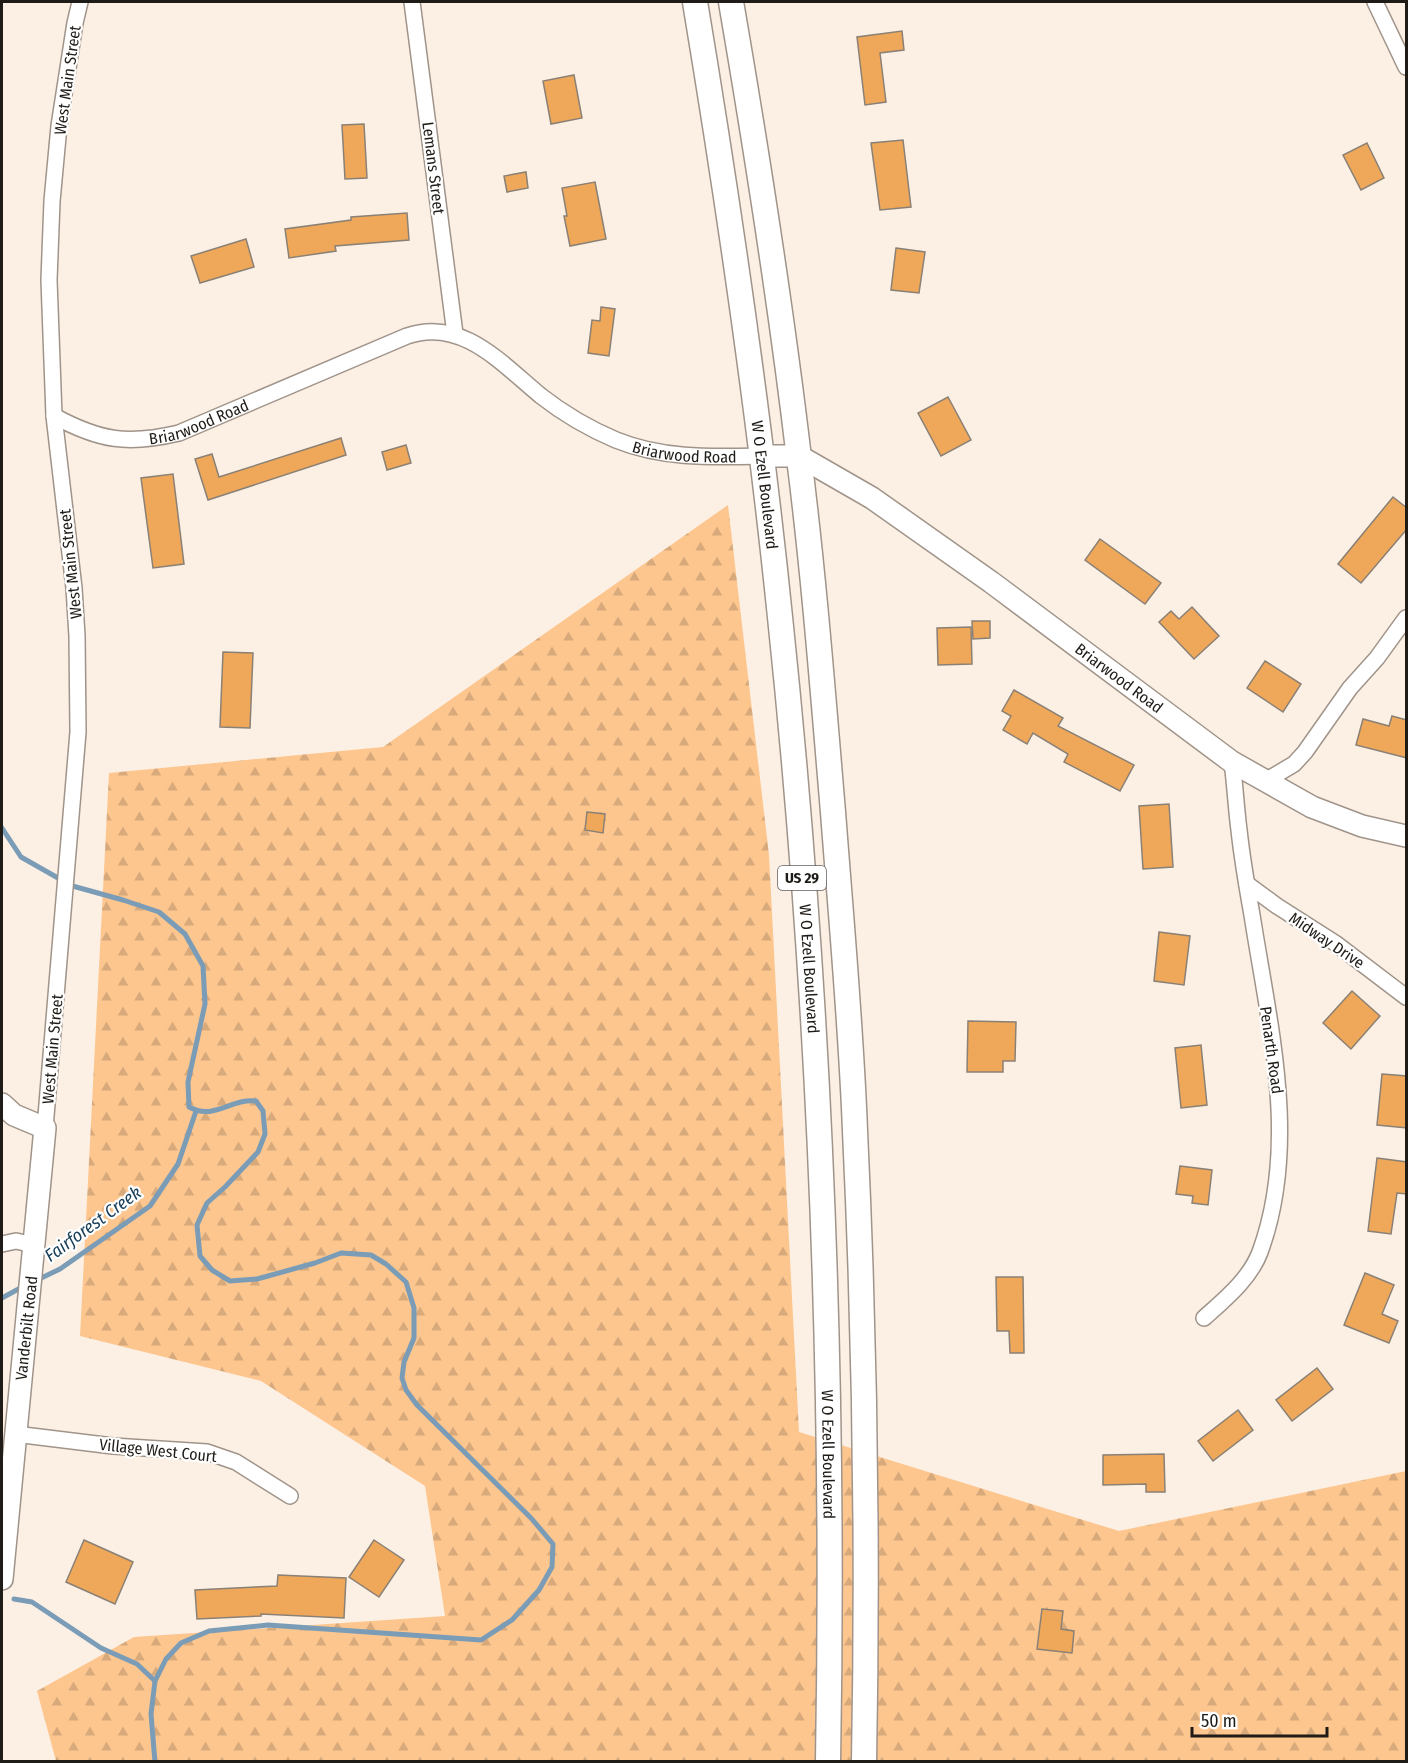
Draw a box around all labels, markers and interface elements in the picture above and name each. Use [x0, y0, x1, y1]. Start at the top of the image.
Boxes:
street label: West Main Street [50, 23, 85, 136]
street label: Lemans Street [418, 121, 449, 216]
street label: Briarwood Road [148, 396, 251, 448]
street label: W O Ezell Boulevard [747, 419, 782, 550]
street label: Briarwood Road [630, 437, 737, 467]
street label: West Main Street [55, 507, 86, 620]
street label: Briarwood Road [1071, 639, 1167, 717]
road number: US 29 [778, 866, 826, 890]
street label: W O Ezell Boulevard [796, 904, 823, 1034]
street label: Midway Drive [1286, 908, 1368, 973]
street label: West Main Street [38, 992, 67, 1105]
street label: Penarth Road [1256, 1005, 1287, 1095]
water label: Fairforest Creek [40, 1181, 146, 1266]
street label: Vanderbilt Road [12, 1275, 41, 1381]
street label: W O Ezell Boulevard [818, 1389, 838, 1519]
street label: Village West Court [98, 1435, 218, 1466]
scale bar [1192, 1700, 1327, 1738]
text: 50 m [1201, 1710, 1237, 1732]

